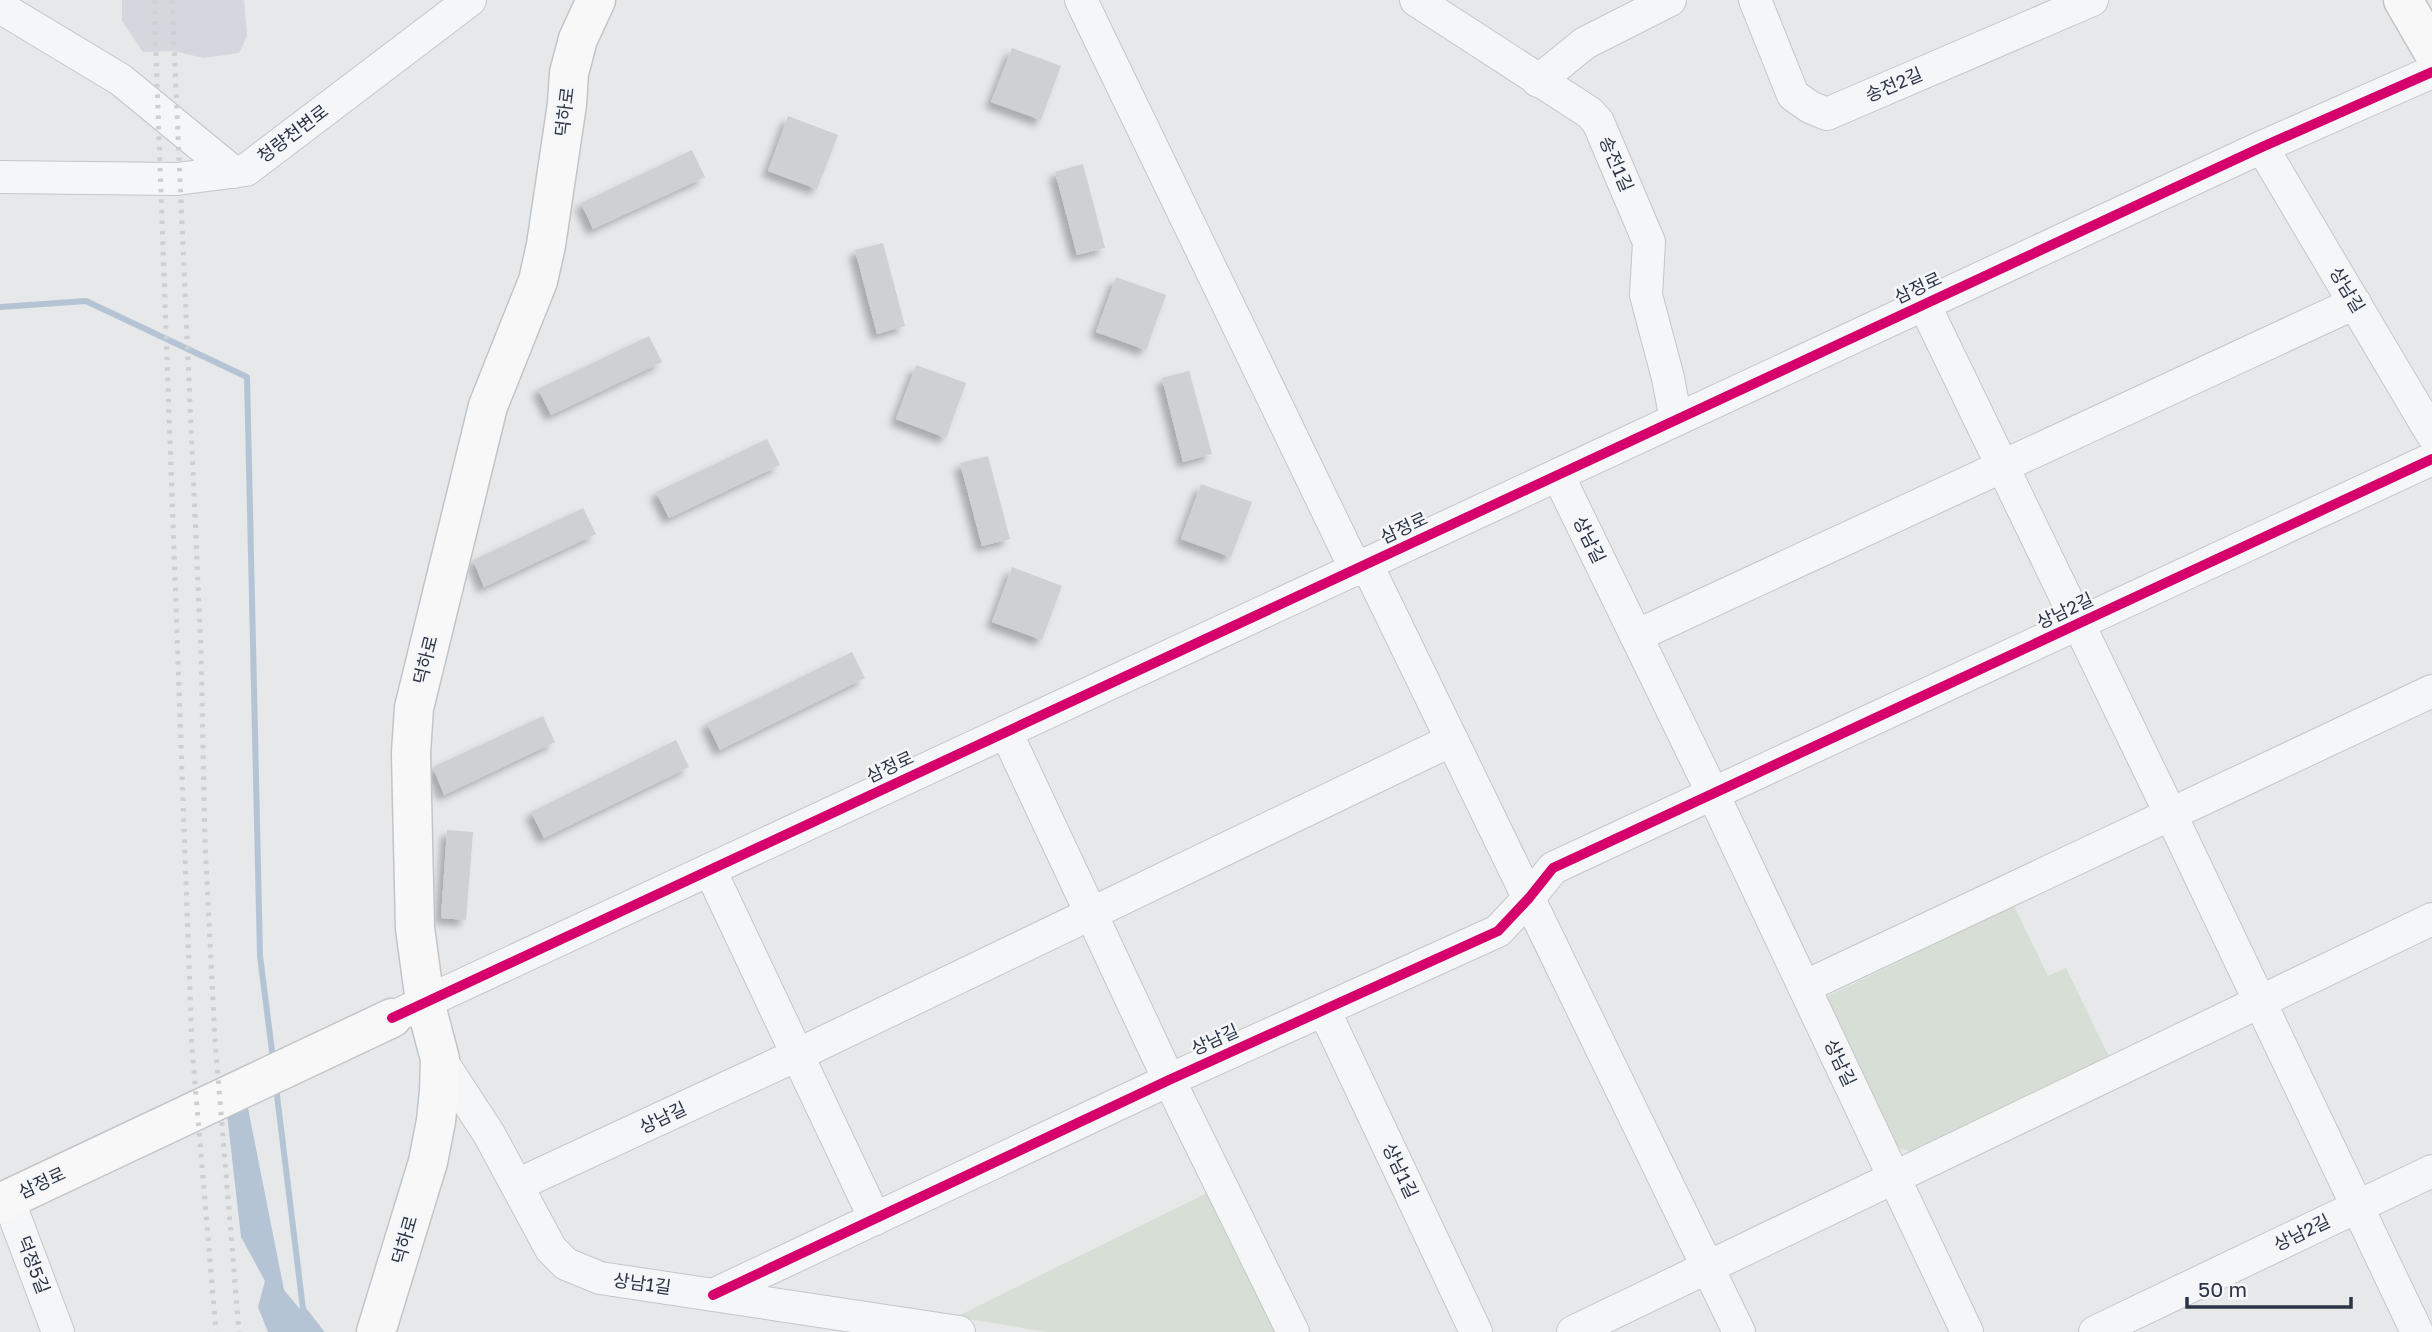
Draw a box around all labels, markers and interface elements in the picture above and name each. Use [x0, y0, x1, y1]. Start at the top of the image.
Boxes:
street label: 송전2길 [1862, 62, 1926, 106]
street label: 덕하로 [550, 86, 578, 138]
street label: 청량천변로 [253, 99, 332, 167]
street label: 송전1길 [1595, 132, 1638, 195]
street label: 상남길 [2326, 263, 2370, 316]
street label: 삼정로 [1890, 267, 1945, 308]
street label: 삼정로 [1376, 507, 1431, 548]
street label: 상남길 [1569, 512, 1611, 567]
street label: 상남2길 [2033, 587, 2096, 633]
street label: 덕하로 [408, 633, 442, 687]
street label: 삼정로 [862, 746, 917, 787]
street label: 상남길 [1187, 1019, 1242, 1059]
street label: 상남길 [1820, 1035, 1861, 1090]
street label: 상남길 [635, 1097, 690, 1138]
street label: 상남1길 [1379, 1139, 1423, 1202]
street label: 삼정로 [14, 1162, 69, 1203]
street label: 상남2길 [2270, 1209, 2333, 1255]
street label: 덕하로 [387, 1213, 421, 1267]
street label: 덕정5길 [13, 1233, 55, 1297]
scale bar [2187, 1266, 2352, 1310]
street label: 상남1길 [612, 1268, 673, 1298]
text: 50 m [2198, 1276, 2247, 1302]

